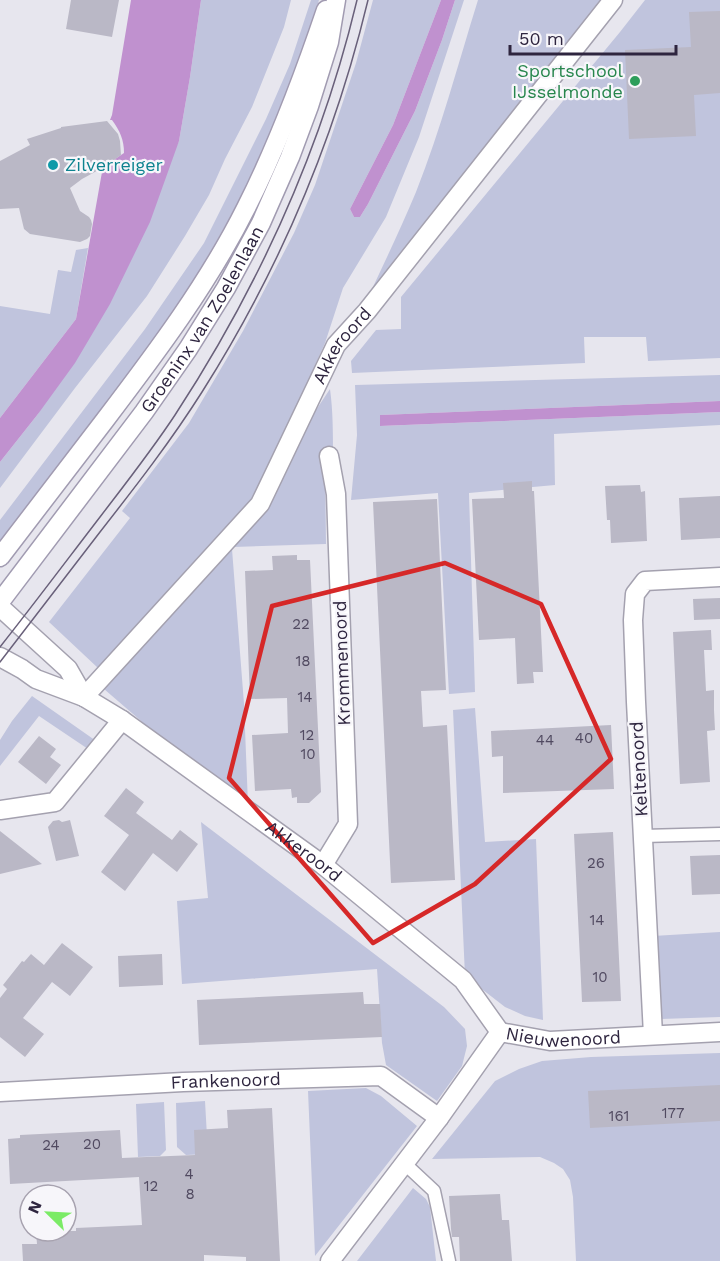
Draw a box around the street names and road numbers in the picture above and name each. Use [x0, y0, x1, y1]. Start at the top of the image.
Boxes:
street label: Groeninx van Zoelenlaan [136, 222, 268, 417]
street label: Akkeroord [308, 303, 375, 387]
street label: Krommenoord [329, 600, 354, 726]
street label: Keltenoord [626, 721, 651, 817]
street label: Akkeroord [262, 816, 346, 886]
street label: Nieuwenoord [504, 1022, 622, 1051]
street label: Frankenoord [170, 1068, 281, 1093]

